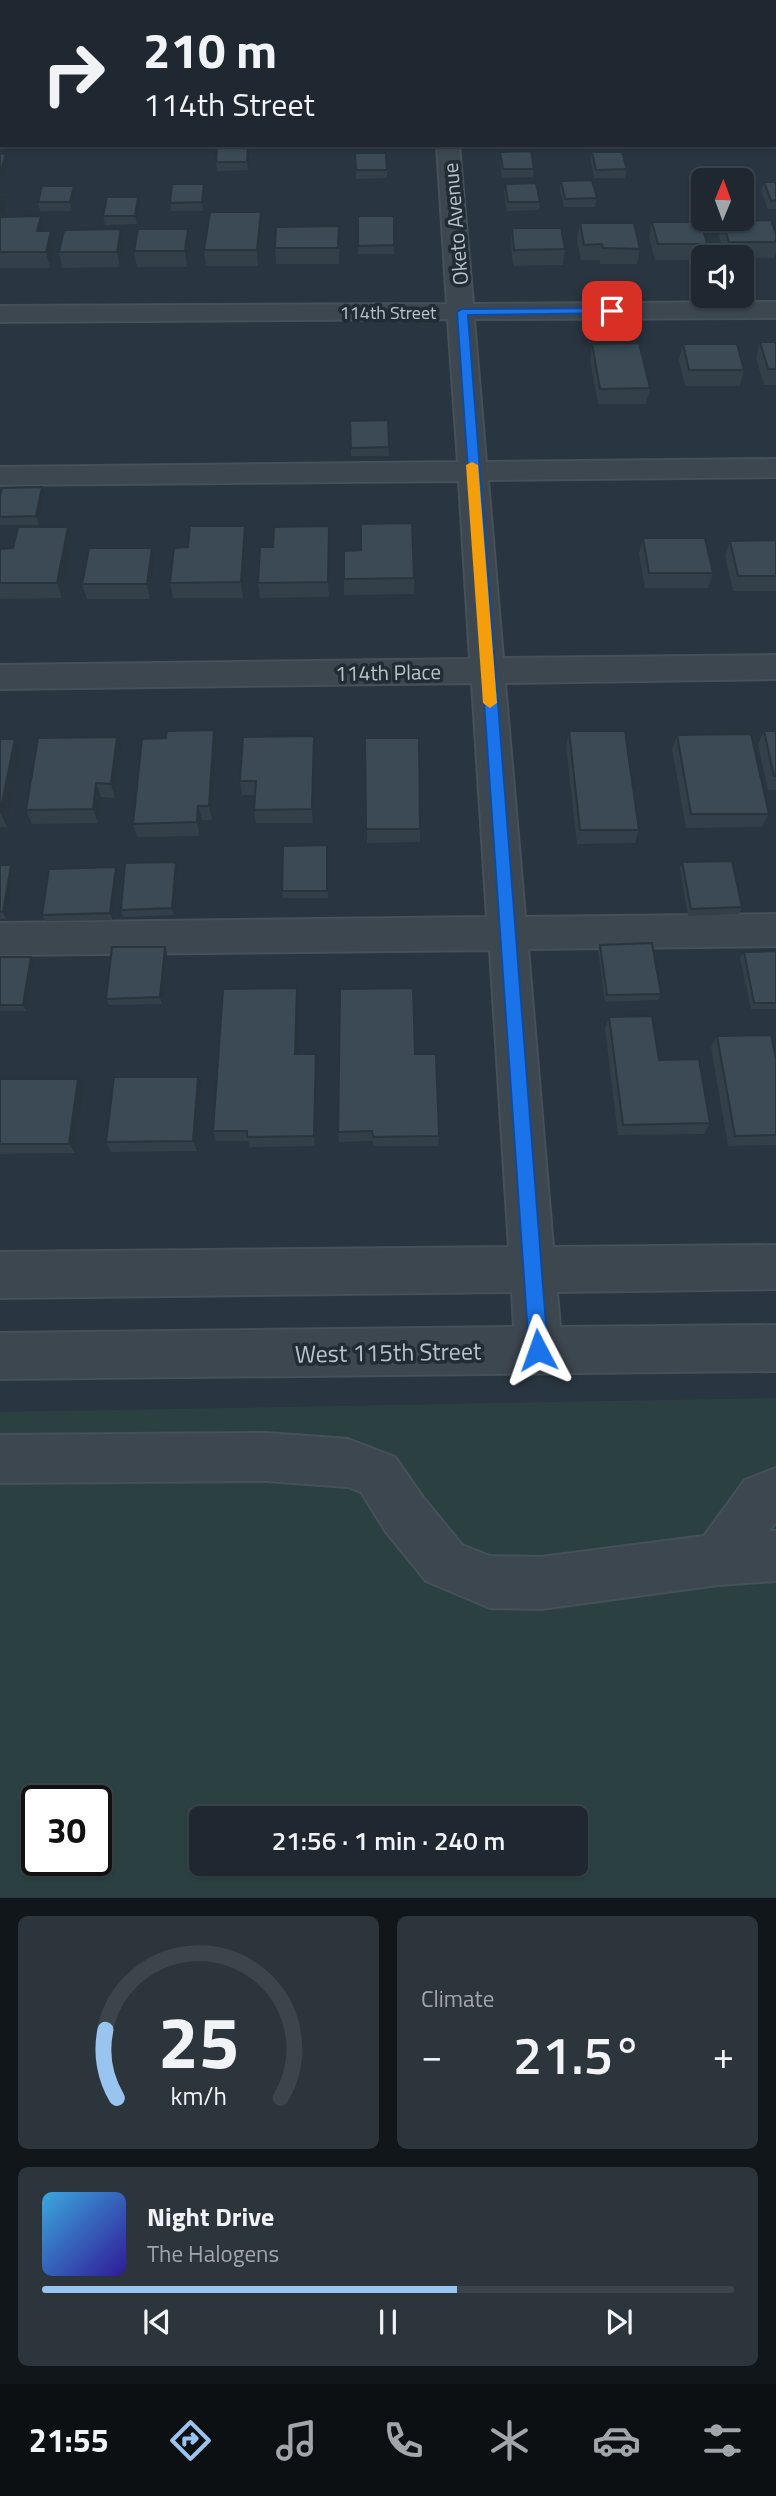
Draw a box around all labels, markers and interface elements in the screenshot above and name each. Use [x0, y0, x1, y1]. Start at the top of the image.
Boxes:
text: 210 m [143, 12, 277, 87]
icon: right [28, 28, 119, 119]
text: 114th Street [143, 80, 315, 128]
street label: Oketo Avenue [434, 161, 476, 287]
north arrow [691, 168, 754, 231]
map controls [691, 168, 754, 308]
button: sound [691, 245, 754, 308]
pin [582, 281, 642, 341]
icon: arrive [593, 292, 631, 330]
street label: 114th Street [340, 299, 437, 326]
street label: 114th Place [335, 655, 441, 689]
position arrow [501, 1313, 575, 1387]
street label: West 115th Street [294, 1332, 482, 1372]
speed limit sign: 30 [21, 1785, 112, 1876]
text: 21:56 · 1 min · 240 m [272, 1821, 505, 1860]
text: Climate [421, 1981, 494, 2016]
text: 25 [158, 1987, 239, 2097]
text: 21.5° [513, 2015, 642, 2094]
text: − [421, 2026, 442, 2084]
text: + [713, 2026, 734, 2084]
text: km/h [170, 2077, 227, 2115]
text: Night Drive [147, 2197, 274, 2236]
text: The Halogens [147, 2236, 279, 2271]
icon: previous [138, 2303, 176, 2341]
icon: pause [369, 2303, 407, 2341]
icon: next [600, 2303, 638, 2341]
text: 21:55 [29, 2416, 109, 2464]
icon: directions [166, 2416, 215, 2465]
icon: music [272, 2416, 321, 2465]
icon: phone [379, 2416, 428, 2465]
icon: climate [485, 2416, 534, 2465]
icon: car [592, 2416, 641, 2465]
icon: filters [698, 2416, 747, 2465]

